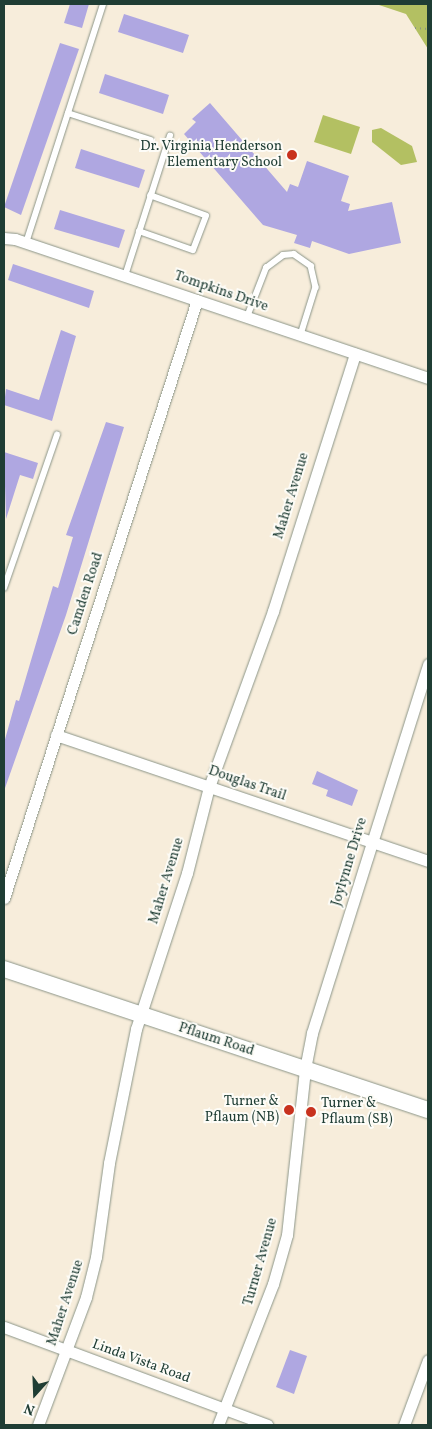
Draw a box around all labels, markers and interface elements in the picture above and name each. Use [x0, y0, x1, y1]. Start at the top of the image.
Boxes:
place label: Dr. Virginia Henderson Elementary School [140, 139, 282, 172]
marker: Dr. Virginia Henderson Elementary School [286, 149, 298, 161]
street label: Tompkins Drive [172, 268, 270, 316]
street label: Maher Avenue [271, 451, 313, 541]
street label: Camden Road [65, 551, 107, 637]
street label: Douglas Trail [206, 763, 288, 805]
street label: Joylynne Drive [329, 816, 371, 908]
street label: Maher Avenue [146, 836, 188, 926]
street label: Pflaum Road [176, 1020, 256, 1060]
place label: Turner & Pflaum (NB) [205, 1094, 279, 1126]
place label: Turner & Pflaum (SB) [321, 1096, 393, 1128]
marker: Turner & Pflaum (NB) [283, 1104, 295, 1116]
marker: Turner & Pflaum (SB) [305, 1106, 317, 1118]
street label: Turner Avenue [240, 1216, 282, 1308]
street label: Maher Avenue [44, 1258, 88, 1348]
street label: Linda Vista Road [90, 1336, 192, 1388]
north arrow [10, 1369, 60, 1419]
text: N [22, 1398, 38, 1419]

